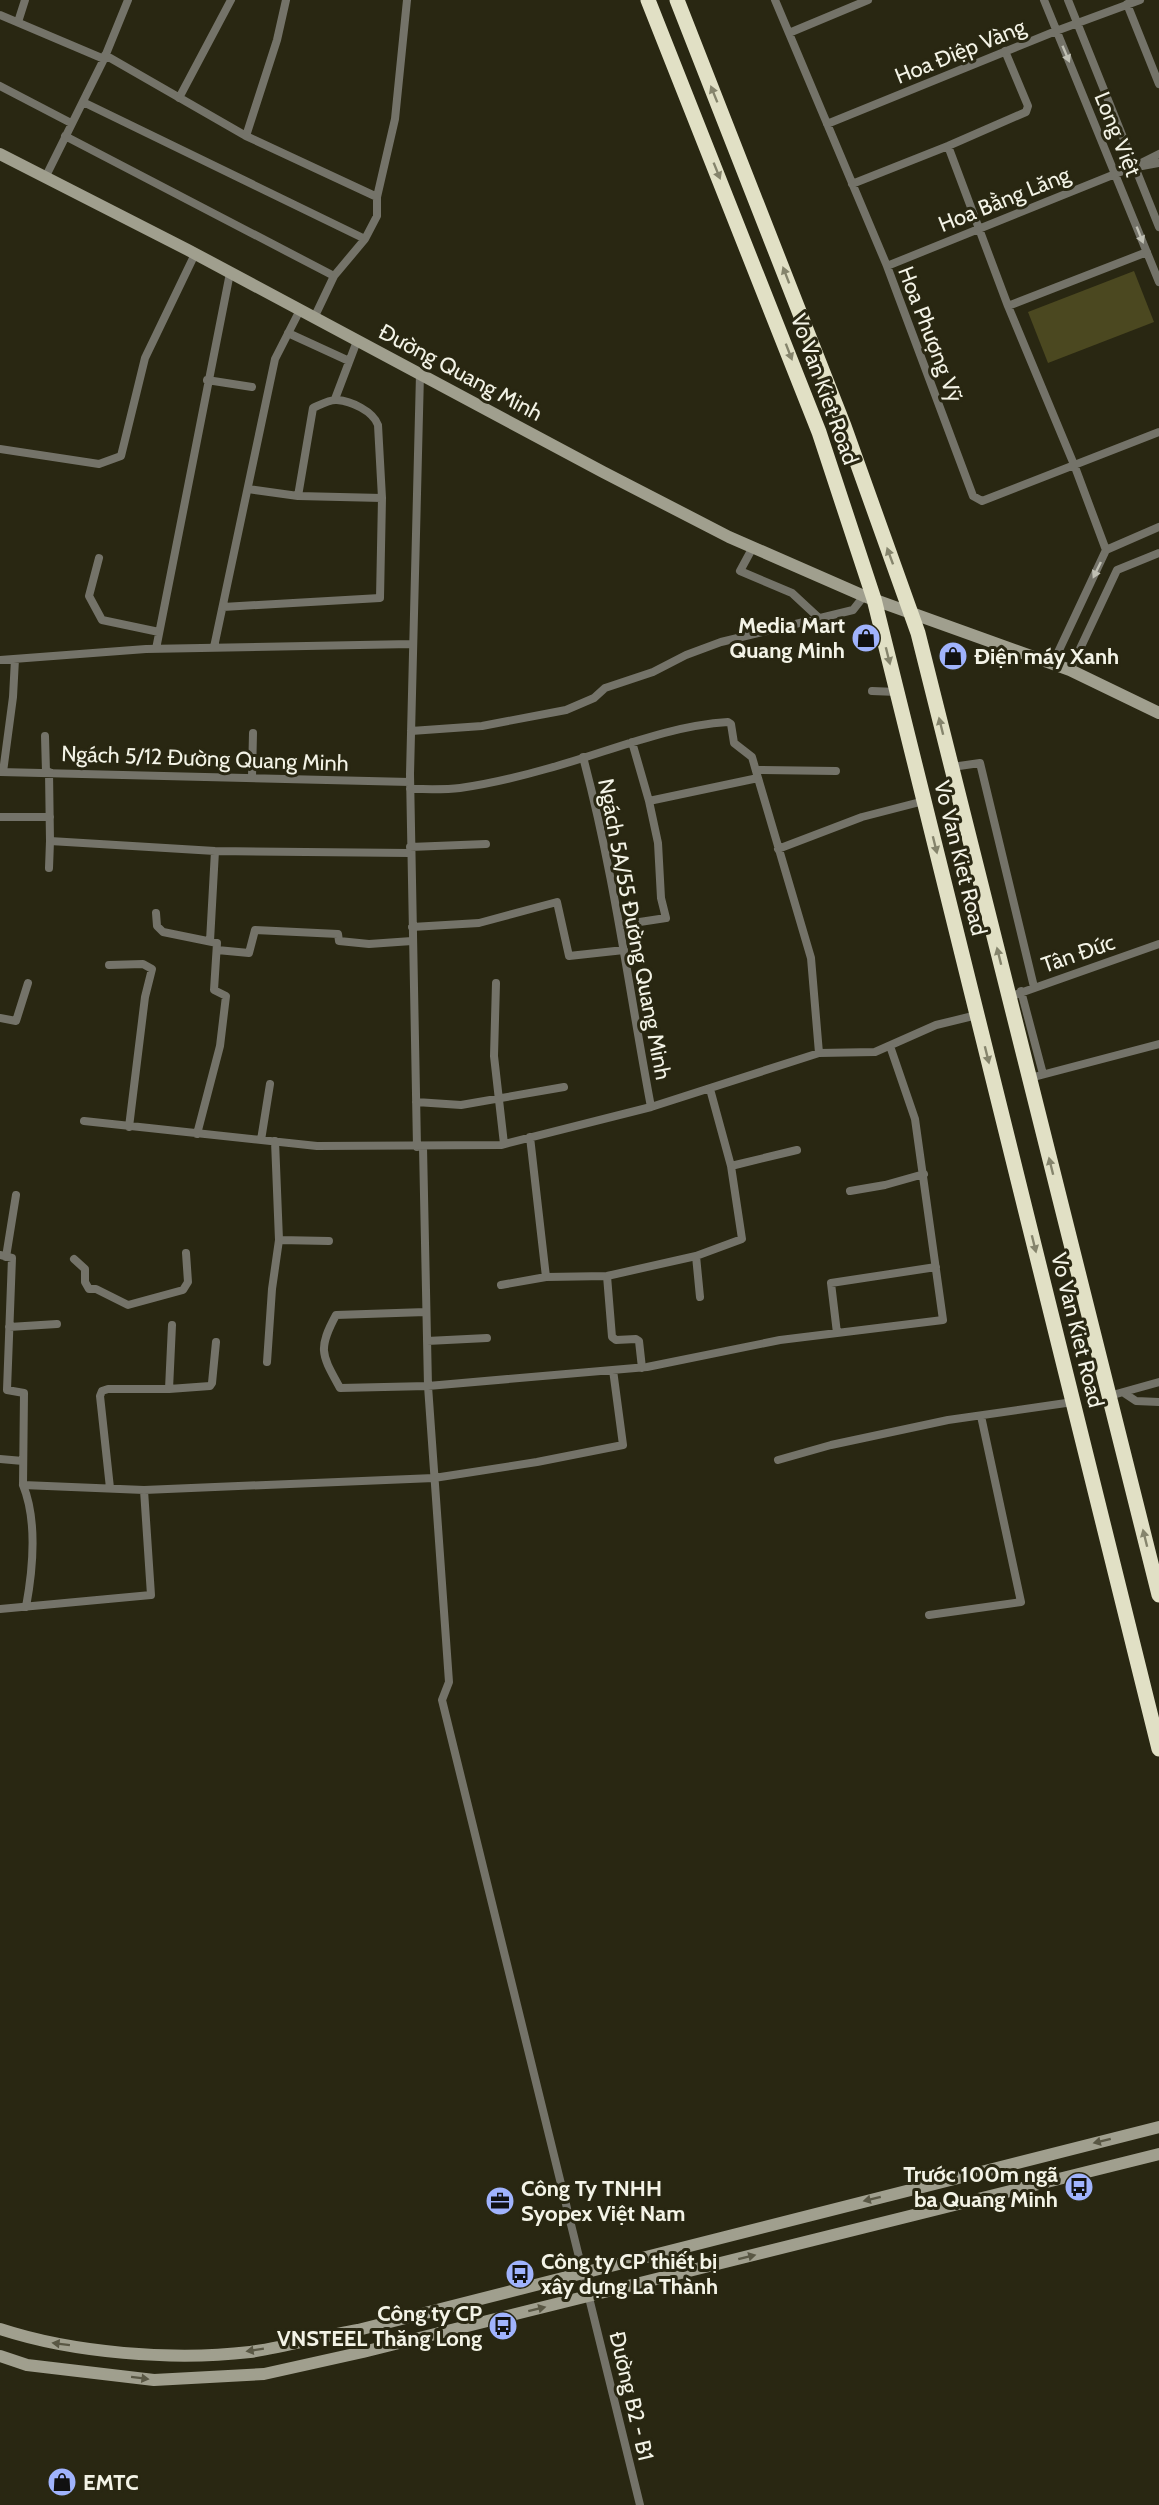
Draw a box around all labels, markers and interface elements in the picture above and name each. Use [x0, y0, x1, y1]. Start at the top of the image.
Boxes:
street label: Hoa Điệp Vàng [891, 13, 1030, 90]
one-way arrow [1061, 46, 1071, 64]
one-way arrow [709, 84, 719, 102]
street label: Long Việt [1088, 88, 1147, 181]
street label: Hoa Bằng Lăng [934, 160, 1075, 238]
one-way arrow [712, 162, 722, 180]
one-way arrow [1135, 226, 1145, 244]
street label: Hoa Phượng Vỹ [892, 262, 969, 406]
one-way arrow [781, 266, 790, 284]
street label: Vo Van Kiet Road [785, 310, 864, 468]
street label: Đường Quang Minh [374, 318, 547, 427]
one-way arrow [784, 344, 794, 362]
one-way arrow [885, 547, 895, 565]
one-way arrow [1092, 562, 1102, 579]
place label: Media Mart Quang Minh [730, 612, 845, 664]
shop icon: Media Mart Quang Minh [850, 622, 882, 654]
shop icon: Điện máy Xanh [937, 640, 969, 672]
place label: Điện máy Xanh [974, 643, 1119, 670]
one-way arrow [884, 647, 894, 665]
one-way arrow [936, 717, 946, 735]
street label: Ngách 5/12 Đường Quang Minh [61, 740, 349, 777]
street label: Ngách 5A/55 Đường Quang Minh [592, 776, 677, 1082]
street label: Vo Van Kiet Road [928, 778, 993, 938]
one-way arrow [930, 836, 940, 854]
street label: Tân Đức [1038, 928, 1118, 979]
one-way arrow [994, 947, 1004, 965]
one-way arrow [982, 1046, 992, 1064]
one-way arrow [1046, 1157, 1056, 1175]
one-way arrow [1029, 1235, 1039, 1253]
street label: Vo Van Kiet Road [1045, 1250, 1110, 1410]
one-way arrow [1139, 1529, 1149, 1547]
one-way arrow [1093, 2137, 1111, 2147]
place label: Trước 100m ngã ba Quang Minh [903, 2161, 1058, 2213]
bus stop icon: Trước 100m ngã ba Quang Minh [1063, 2171, 1095, 2203]
place label: Công Ty TNHH Syopex Việt Nam [521, 2175, 685, 2227]
office icon: Công Ty TNHH Syopex Việt Nam [484, 2185, 516, 2217]
one-way arrow [863, 2195, 881, 2204]
place label: Công ty CP thiết bị xây dựng La Thành [541, 2248, 718, 2300]
one-way arrow [738, 2251, 756, 2261]
bus stop icon: Công ty CP thiết bị xây dựng La Thành [504, 2258, 536, 2290]
place label: Công ty CP VNSTEEL Thăng Long [277, 2300, 482, 2352]
one-way arrow [528, 2304, 546, 2313]
bus stop icon: Công ty CP VNSTEEL Thăng Long [487, 2310, 519, 2342]
street label: Đường B2 - B1 [604, 2329, 659, 2463]
one-way arrow [51, 2339, 70, 2349]
one-way arrow [245, 2346, 264, 2355]
one-way arrow [131, 2374, 150, 2383]
shop icon: EMTC [46, 2466, 78, 2498]
place label: EMTC [83, 2469, 139, 2496]

